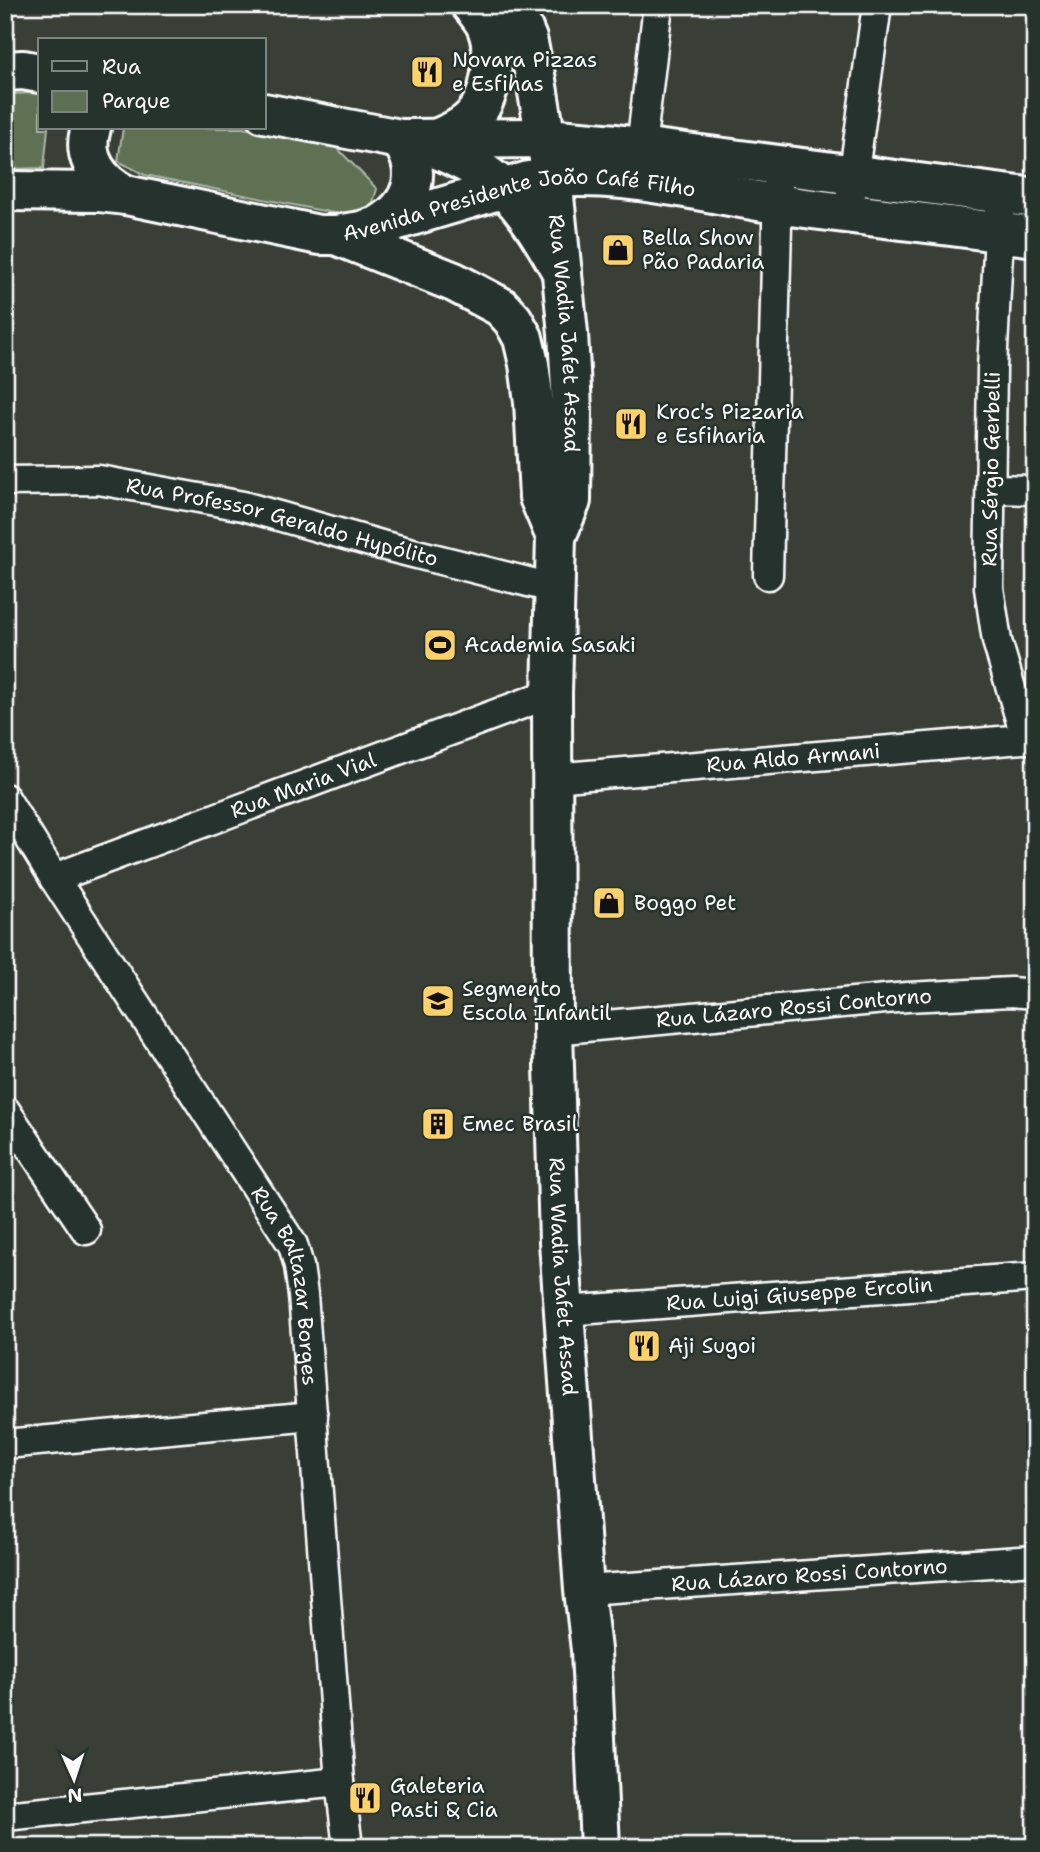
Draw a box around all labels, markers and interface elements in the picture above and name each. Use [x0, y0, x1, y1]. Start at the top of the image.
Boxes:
legend [38, 38, 266, 130]
place label: Novara Pizzas e Esfihas [452, 46, 598, 98]
text: Rua [102, 53, 141, 81]
restaurant icon: Novara Pizzas e Esfihas [408, 53, 446, 91]
text: Parque [102, 87, 171, 115]
street label: Avenida Presidente João Café Filho [341, 163, 698, 248]
street label: Rua Wadia Jafet Assad [542, 213, 586, 453]
place label: Bella Show Pão Padaria [642, 224, 764, 276]
shop icon: Bella Show Pão Padaria [599, 231, 637, 269]
street label: Rua Sérgio Gerbelli [975, 371, 1007, 567]
place label: Kroc's Pizzaria e Esfiharia [656, 398, 804, 450]
restaurant icon: Kroc's Pizzaria e Esfiharia [612, 405, 650, 443]
street label: Rua Professor Geraldo Hypólito [124, 471, 441, 573]
sports icon: Academia Sasaki [421, 626, 459, 664]
place label: Academia Sasaki [464, 631, 636, 659]
street label: Rua Aldo Armani [705, 737, 881, 779]
street label: Rua Maria Vial [227, 745, 381, 825]
shop icon: Boggo Pet [590, 884, 628, 922]
place label: Boggo Pet [634, 889, 736, 917]
place label: Segmento Escola Infantil [462, 975, 612, 1027]
school or university icon: Segmento Escola Infantil [419, 982, 457, 1020]
street label: Rua Lázaro Rossi Contorno [655, 982, 933, 1034]
building icon: Emec Brasil [419, 1105, 457, 1143]
place label: Emec Brasil [462, 1110, 579, 1138]
street label: Rua Wadia Jafet Assad [543, 1157, 584, 1397]
street label: Rua Baltazar Borges [244, 1181, 324, 1387]
street label: Rua Luigi Giuseppe Ercolin [665, 1270, 934, 1318]
restaurant icon: Aji Sugoi [625, 1327, 663, 1365]
place label: Aji Sugoi [668, 1332, 756, 1360]
street label: Rua Lázaro Rossi Contorno [670, 1552, 949, 1598]
north arrow [38, 1744, 108, 1814]
place label: Galeteria Pasti & Cia [390, 1772, 498, 1824]
restaurant icon: Galeteria Pasti & Cia [346, 1779, 384, 1817]
text: N [67, 1783, 83, 1808]

